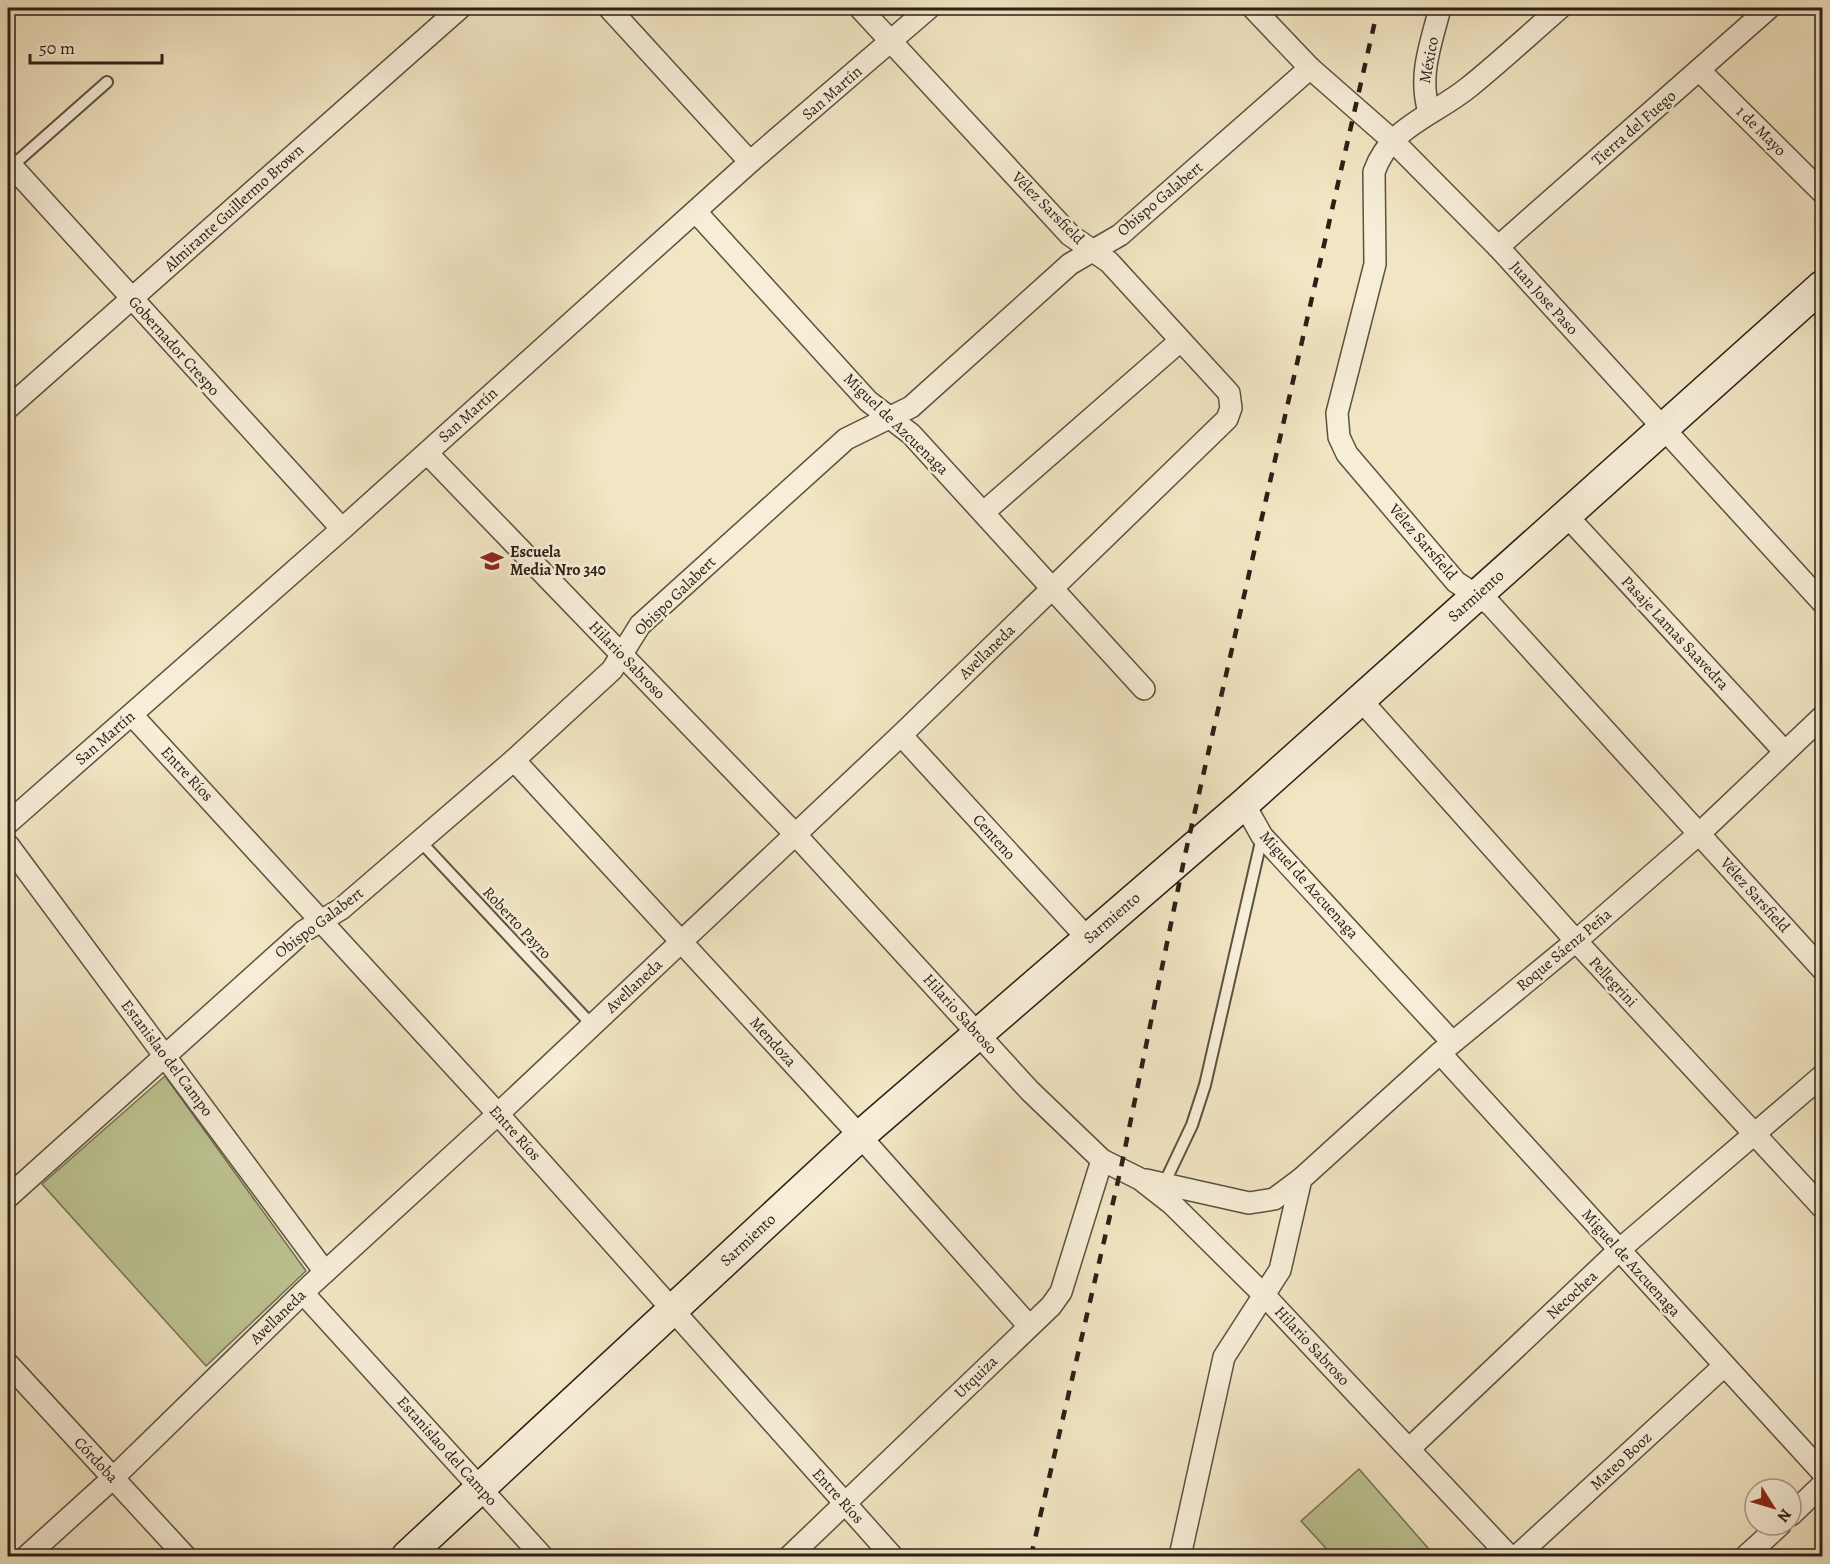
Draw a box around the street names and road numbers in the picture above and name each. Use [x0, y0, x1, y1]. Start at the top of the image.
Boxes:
street label: México [1414, 35, 1444, 85]
street label: San Martín [797, 61, 867, 125]
street label: Tierra del Fuego [1587, 85, 1681, 171]
street label: 1 de Mayo [1731, 101, 1791, 161]
street label: Almirante Guillermo Brown [159, 139, 309, 277]
street label: Obispo Galabert [1112, 157, 1208, 241]
street label: Vélez Sarsfield [1006, 166, 1089, 249]
street label: Juan Jose Paso [1505, 256, 1583, 340]
street label: Gobernador Crespo [123, 291, 225, 401]
street label: Miguel de Azcuenaga [839, 368, 954, 480]
street label: San Martín [433, 382, 503, 448]
street label: Vélez Sarsfield [1383, 498, 1463, 585]
street label: Obispo Galabert [629, 551, 721, 641]
street label: Sarmiento [1443, 565, 1509, 627]
street label: Pasaje Lamas Saavedra [1616, 571, 1734, 695]
street label: Hilario Sabroso [584, 616, 670, 704]
street label: Avellaneda [953, 619, 1020, 685]
street label: San Martín [70, 706, 140, 770]
street label: Entre Ríos [156, 742, 218, 806]
street label: Centeno [967, 809, 1021, 865]
street label: Miguel de Azcuenaga [1254, 826, 1364, 944]
street label: Vélez Sarsfield [1715, 852, 1795, 938]
street label: Obispo Galabert [270, 882, 368, 964]
street label: Roberto Payro [478, 882, 556, 964]
street label: Sarmiento [1079, 887, 1145, 949]
street label: Roque Sáenz Peña [1512, 903, 1617, 996]
street label: Pellegrini [1584, 952, 1642, 1012]
street label: Avellaneda [600, 954, 668, 1019]
street label: Hilario Sabroso [918, 969, 1002, 1059]
street label: Estanislao del Campo [116, 995, 218, 1121]
street label: Mendoza [745, 1012, 802, 1072]
street label: Entre Ríos [484, 1100, 546, 1166]
street label: Miguel de Azcuenaga [1576, 1204, 1686, 1322]
street label: Sarmiento [715, 1208, 781, 1271]
street label: Necochea [1542, 1265, 1603, 1324]
street label: Avellaneda [244, 1284, 311, 1350]
street label: Hilario Sabroso [1269, 1301, 1355, 1391]
street label: Urquiza [949, 1350, 1003, 1403]
street label: Estanislao del Campo [392, 1391, 502, 1511]
street label: Mateo Booz [1585, 1427, 1657, 1495]
street label: Córdoba [69, 1432, 123, 1488]
street label: Entre Ríos [807, 1463, 869, 1529]

